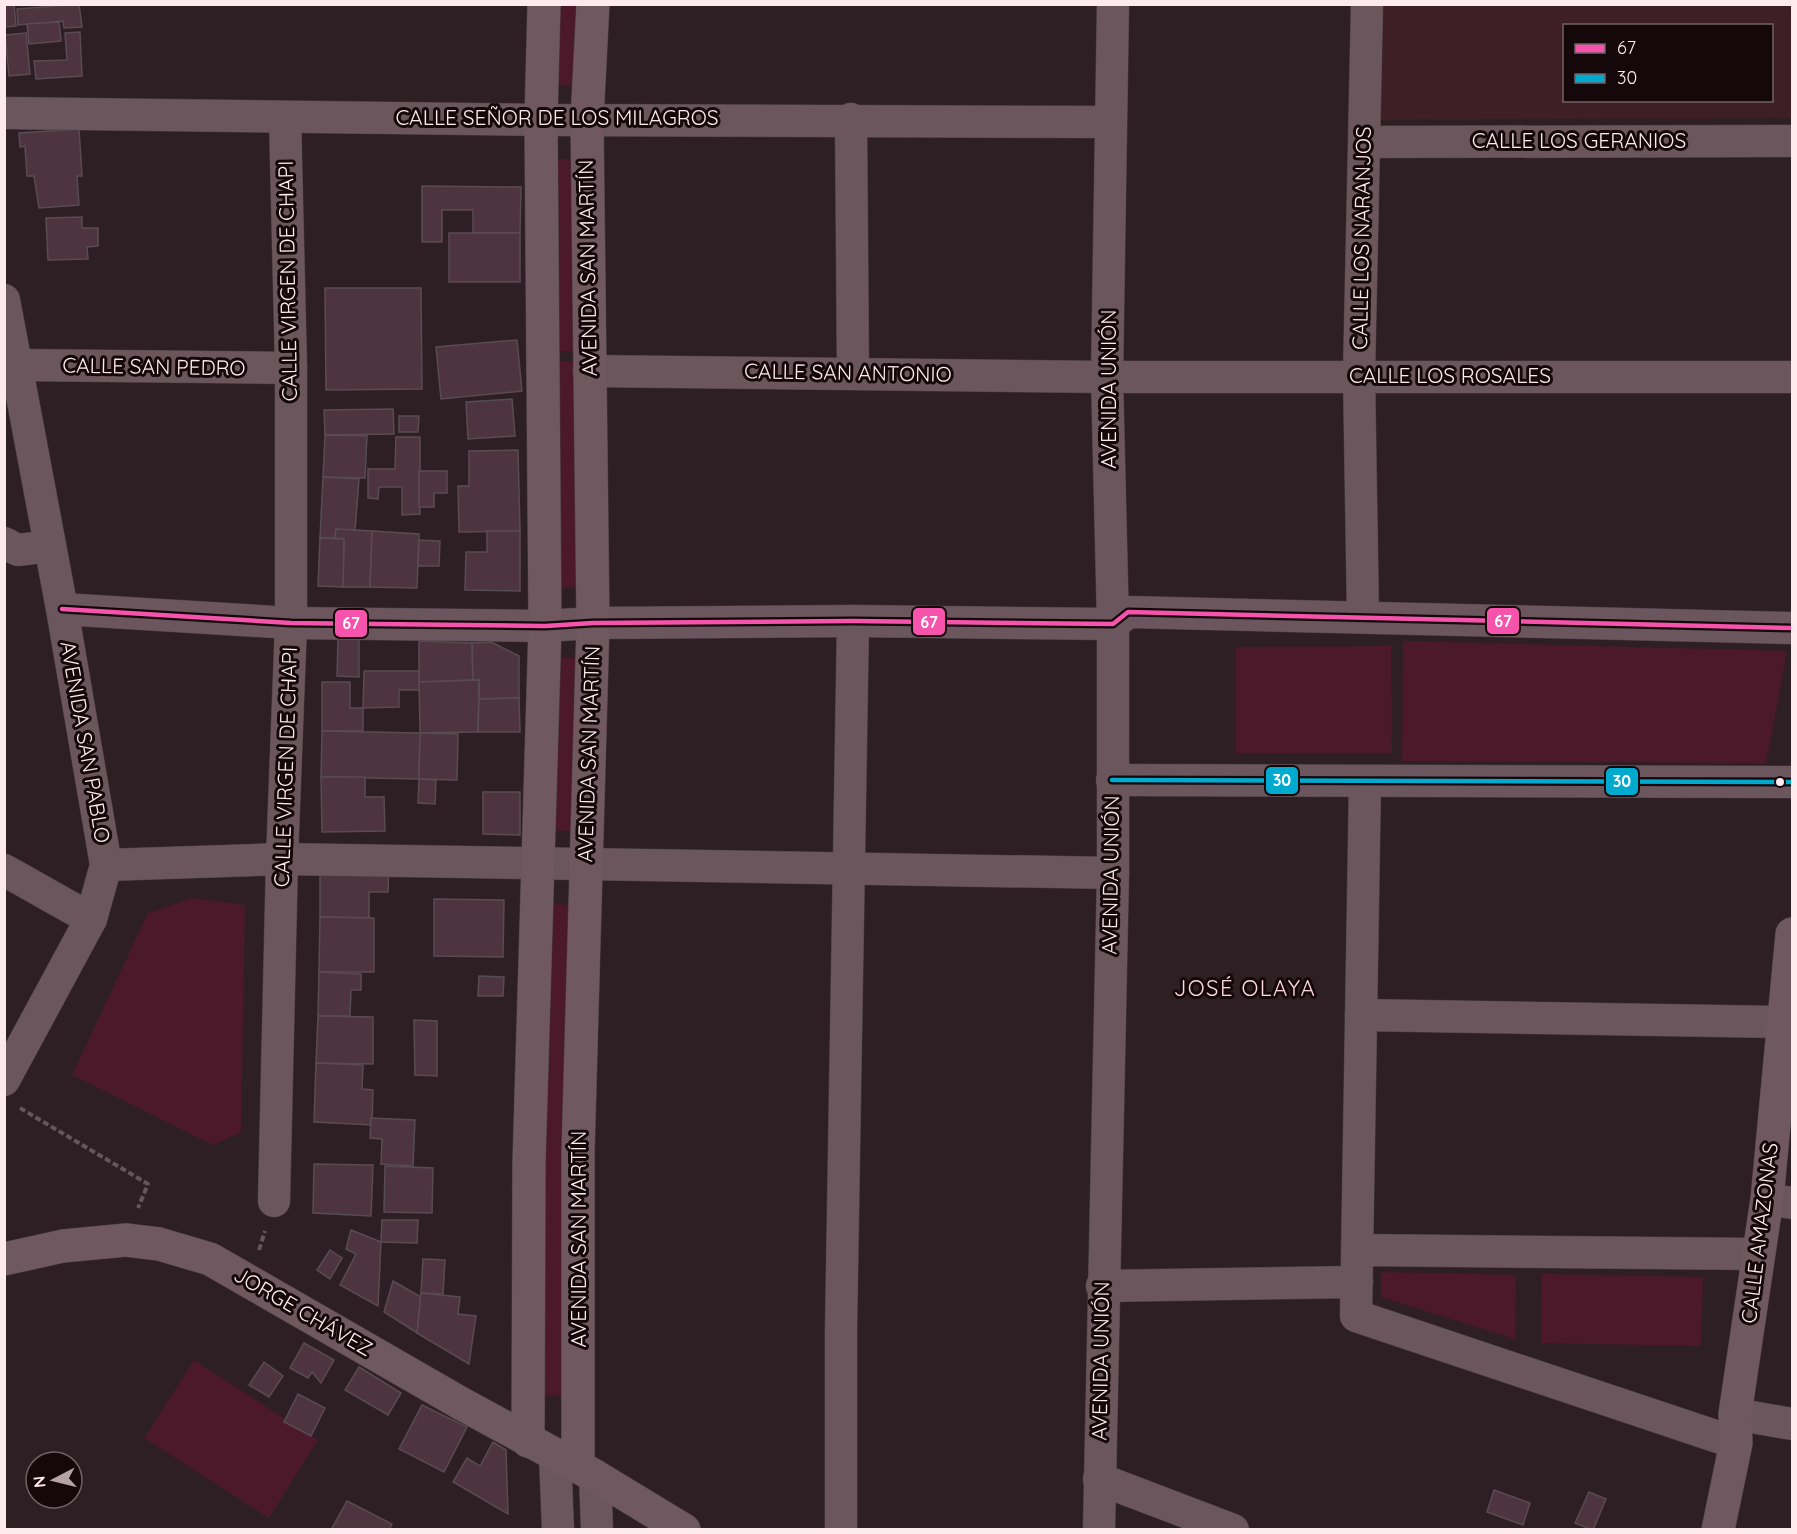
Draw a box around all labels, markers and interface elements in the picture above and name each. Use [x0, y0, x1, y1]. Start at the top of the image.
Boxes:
legend [1563, 24, 1773, 102]
text: 67 [1617, 36, 1636, 59]
text: 30 [1617, 66, 1637, 89]
street label: CALLE SEÑOR DE LOS MILAGROS [395, 104, 719, 130]
street label: CALLE LOS NARANJOS [1346, 126, 1376, 350]
street label: CALLE LOS GERANIOS [1472, 127, 1686, 153]
street label: AVENIDA SAN MARTÍN [572, 159, 602, 377]
street label: CALLE VIRGEN DE CHAPI [272, 160, 302, 402]
street label: AVENIDA UNIÓN [1095, 309, 1121, 469]
street label: CALLE SAN PEDRO [62, 351, 246, 381]
street label: CALLE SAN ANTONIO [744, 357, 952, 387]
street label: CALLE LOS ROSALES [1349, 362, 1551, 388]
line badge: 67 [912, 607, 946, 636]
line badge: 67 [1486, 607, 1520, 635]
line badge: 67 [334, 609, 368, 638]
text: 67 [1494, 611, 1512, 631]
text: 67 [920, 612, 938, 632]
text: 67 [342, 613, 360, 633]
street label: AVENIDA SAN PABLO [55, 639, 117, 845]
street label: AVENIDA SAN MARTÍN [571, 645, 605, 863]
street label: CALLE VIRGEN DE CHAPI [268, 646, 302, 888]
line badge: 30 [1265, 766, 1299, 795]
line badge: 30 [1605, 767, 1639, 796]
text: 30 [1273, 770, 1291, 790]
text: 30 [1613, 771, 1631, 791]
unlabelled marker [1774, 776, 1786, 788]
street label: AVENIDA UNIÓN [1096, 795, 1124, 955]
district label: JOSÉ OLAYA [1174, 974, 1316, 1002]
street label: AVENIDA SAN MARTÍN [565, 1131, 591, 1347]
street label: CALLE AMAZONAS [1735, 1141, 1783, 1325]
street label: JORGE CHÁVEZ [229, 1261, 378, 1361]
street label: AVENIDA UNIÓN [1086, 1281, 1114, 1441]
north arrow [24, 1450, 84, 1510]
text: N [28, 1475, 50, 1489]

